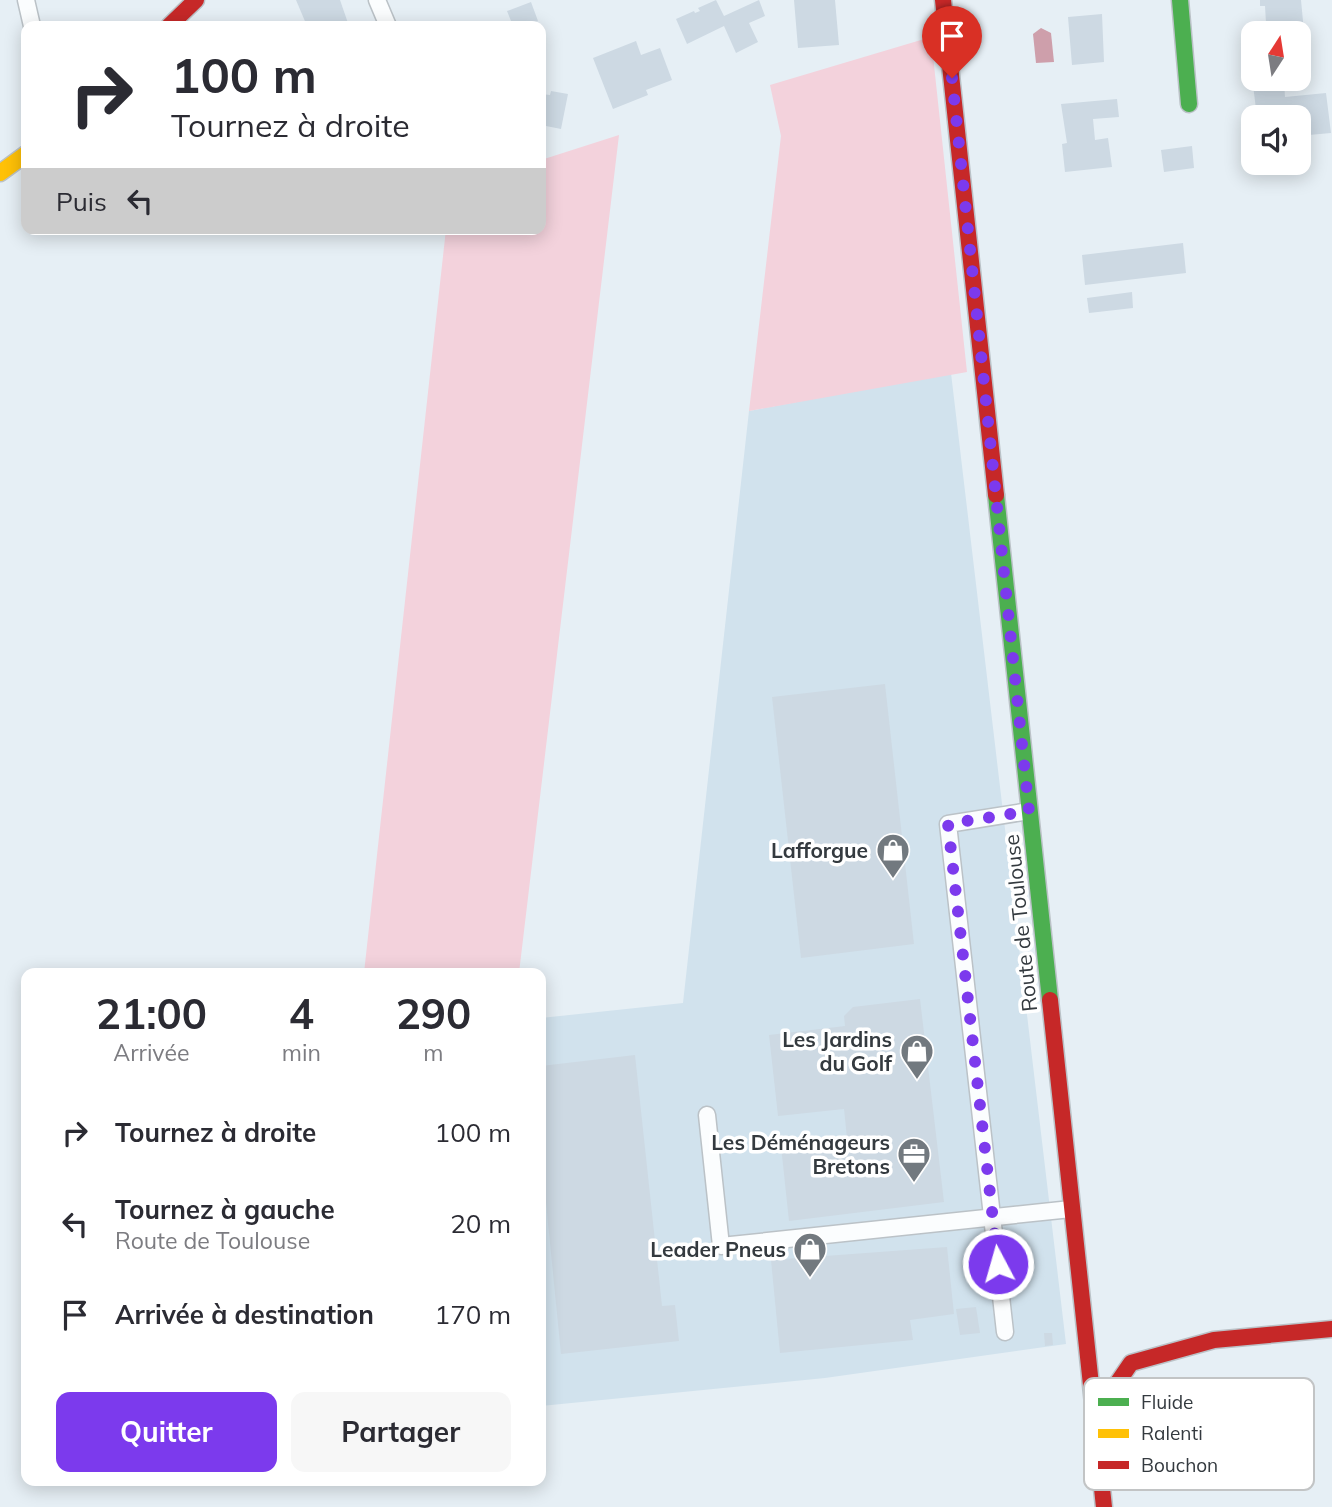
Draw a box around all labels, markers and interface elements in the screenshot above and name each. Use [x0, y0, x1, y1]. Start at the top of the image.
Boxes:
pin [922, 6, 982, 78]
icon: arrive [933, 17, 971, 55]
north arrow [1241, 21, 1311, 91]
map controls [1241, 21, 1311, 175]
text: 100 m [171, 44, 317, 105]
icon: right [56, 49, 147, 140]
text: Tournez à droite [171, 105, 410, 145]
button: sound [1241, 105, 1311, 175]
icon: left [121, 182, 159, 220]
text: Puis [56, 185, 107, 218]
shop icon: Lafforgue [874, 831, 912, 880]
street label: Route de Toulouse [998, 833, 1042, 1013]
place label: Lafforgue [771, 837, 868, 863]
text: 21:00 [96, 987, 207, 1040]
text: 4 [289, 987, 314, 1040]
text: 290 [396, 987, 471, 1040]
place label: Les Jardins du Golf [782, 1026, 893, 1076]
shop icon: Les Jardins du Golf [898, 1032, 936, 1081]
text: Arrivée [113, 1038, 189, 1067]
text: min [282, 1038, 321, 1067]
text: m [423, 1038, 444, 1067]
icon: right [56, 1114, 94, 1152]
text: Tournez à droite [115, 1116, 316, 1149]
text: 100 m [435, 1116, 511, 1149]
place label: Les Déménageurs Bretons [711, 1129, 890, 1179]
office icon: Les Déménageurs Bretons [895, 1135, 933, 1184]
text: Tournez à gauche [115, 1193, 335, 1226]
icon: left [56, 1205, 94, 1243]
text: 20 m [450, 1207, 511, 1240]
text: Route de Toulouse [115, 1226, 310, 1255]
position arrow [961, 1227, 1035, 1301]
shop icon: Leader Pneus [791, 1230, 829, 1279]
place label: Leader Pneus [650, 1236, 786, 1262]
icon: arrive [56, 1296, 94, 1334]
text: Arrivée à destination [115, 1298, 374, 1331]
text: 170 m [435, 1298, 511, 1331]
legend [1084, 1378, 1314, 1490]
text: Fluide [1141, 1390, 1193, 1414]
button: Quitter [56, 1392, 277, 1472]
button: Partager [291, 1392, 511, 1472]
text: Ralenti [1141, 1421, 1203, 1445]
text: Bouchon [1141, 1453, 1218, 1477]

